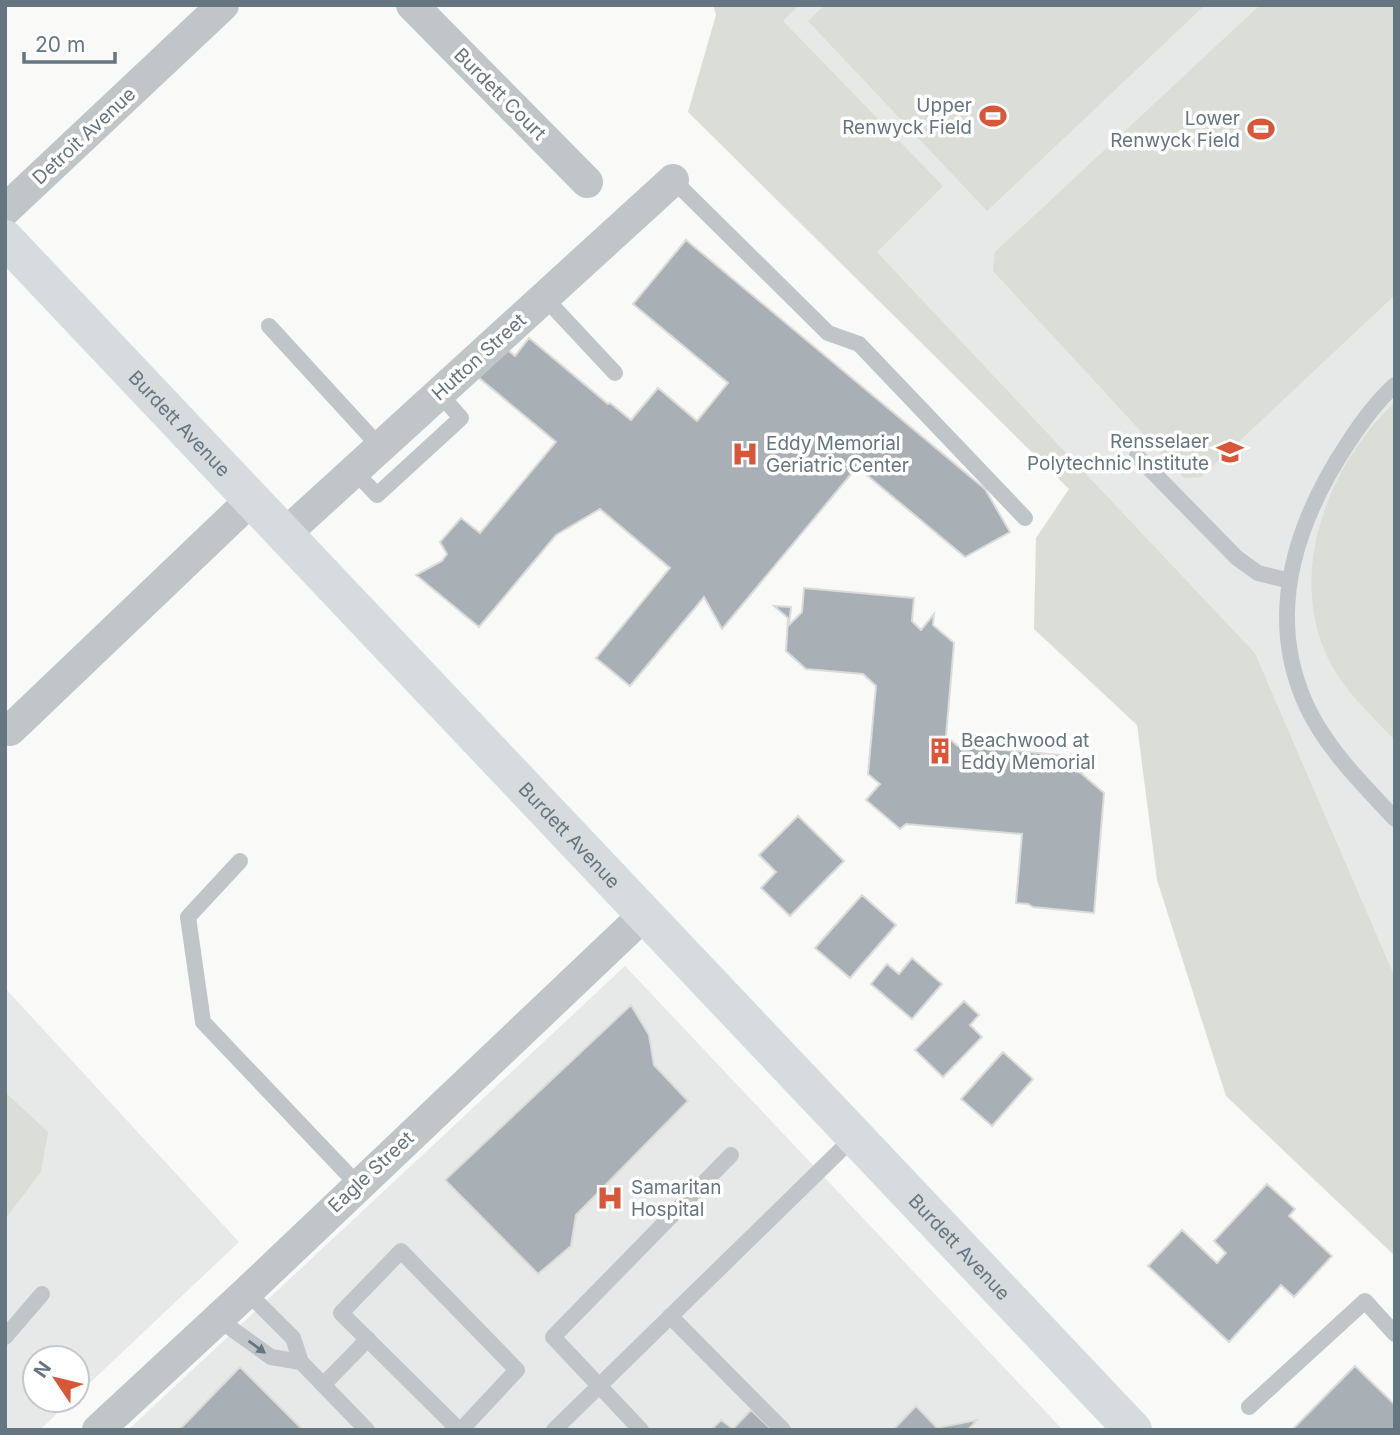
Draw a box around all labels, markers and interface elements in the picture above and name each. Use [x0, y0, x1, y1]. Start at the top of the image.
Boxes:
scale bar [24, 21, 116, 65]
text: 20 m [35, 32, 85, 57]
street label: Burdett Court [449, 43, 551, 145]
street label: Detroit Avenue [28, 83, 140, 189]
place label: Upper Renwyck Field [842, 94, 972, 139]
sports icon: Upper Renwyck Field [978, 101, 1008, 131]
place label: Lower Renwyck Field [1110, 107, 1240, 152]
sports icon: Lower Renwyck Field [1246, 114, 1276, 144]
street label: Hutton Street [427, 309, 531, 405]
street label: Burdett Avenue [124, 366, 235, 481]
place label: Rensselaer Polytechnic Institute [1027, 430, 1209, 475]
place label: Eddy Memorial Geriatric Center [766, 432, 909, 477]
school or university icon: Rensselaer Polytechnic Institute [1215, 437, 1245, 467]
hospital icon: Eddy Memorial Geriatric Center [730, 439, 760, 469]
place label: Beachwood at Eddy Memorial [961, 729, 1095, 774]
building icon: Beachwood at Eddy Memorial [925, 736, 955, 766]
street label: Burdett Avenue [514, 777, 625, 893]
street label: Eagle Street [324, 1127, 418, 1217]
place label: Samaritan Hospital [631, 1176, 721, 1221]
hospital icon: Samaritan Hospital [595, 1183, 625, 1213]
street label: Burdett Avenue [904, 1189, 1015, 1305]
one-way arrow [248, 1340, 266, 1354]
north arrow [21, 1344, 91, 1414]
text: N [29, 1357, 56, 1382]

